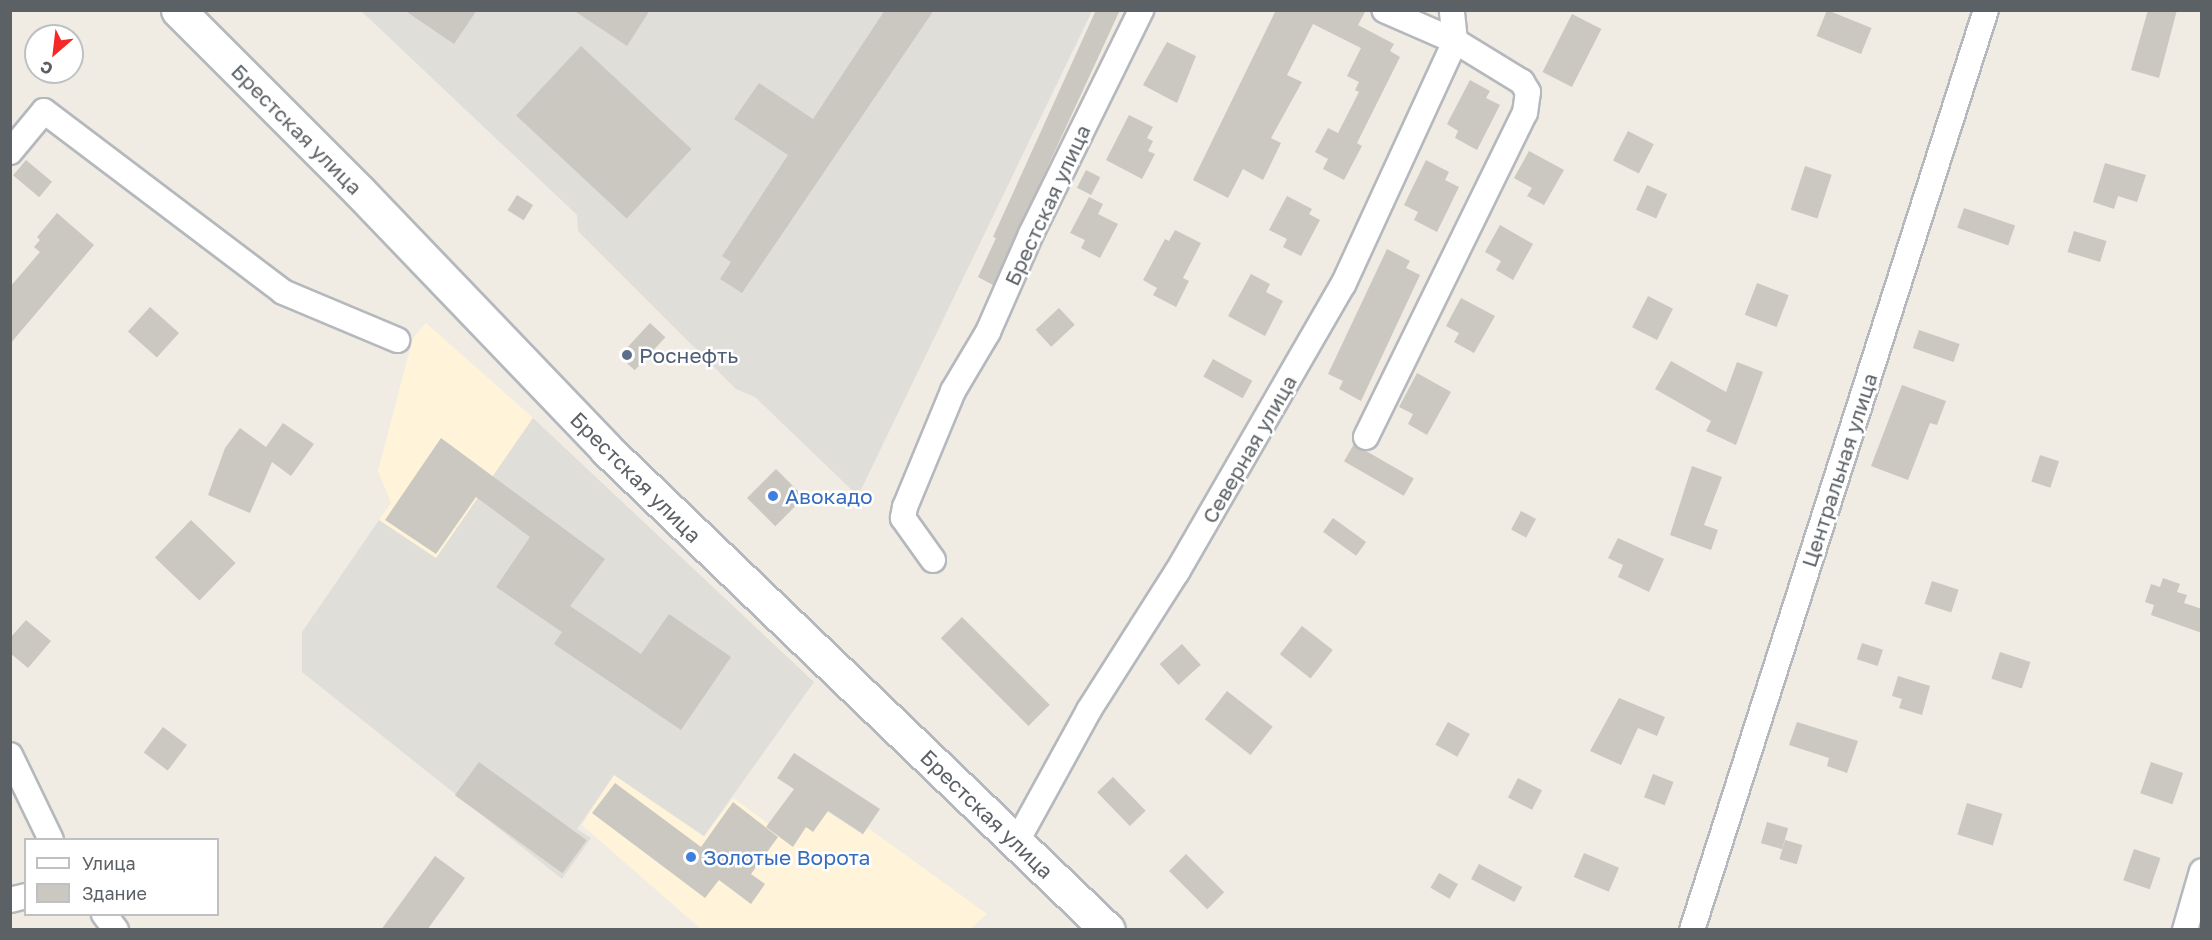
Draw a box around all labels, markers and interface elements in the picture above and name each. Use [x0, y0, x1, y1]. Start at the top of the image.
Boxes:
north arrow [24, 24, 84, 84]
text: С [37, 57, 56, 80]
street label: Брестская улица [226, 58, 368, 200]
street label: Брестская улица [999, 121, 1095, 289]
place label: Роснефть [639, 342, 738, 368]
marker: Роснефть [620, 348, 634, 362]
street label: Северная улица [1196, 370, 1302, 528]
street label: Центральная улица [1796, 370, 1882, 570]
street label: Брестская улица [565, 406, 707, 548]
place label: Авокадо [785, 483, 873, 509]
marker: Авокадо [766, 489, 780, 503]
street label: Брестская улица [915, 744, 1059, 884]
legend [24, 838, 219, 916]
place label: Золотые Ворота [703, 844, 870, 870]
marker: Золотые Ворота [684, 850, 698, 864]
text: Улица [82, 852, 136, 874]
text: Здание [82, 882, 147, 904]

